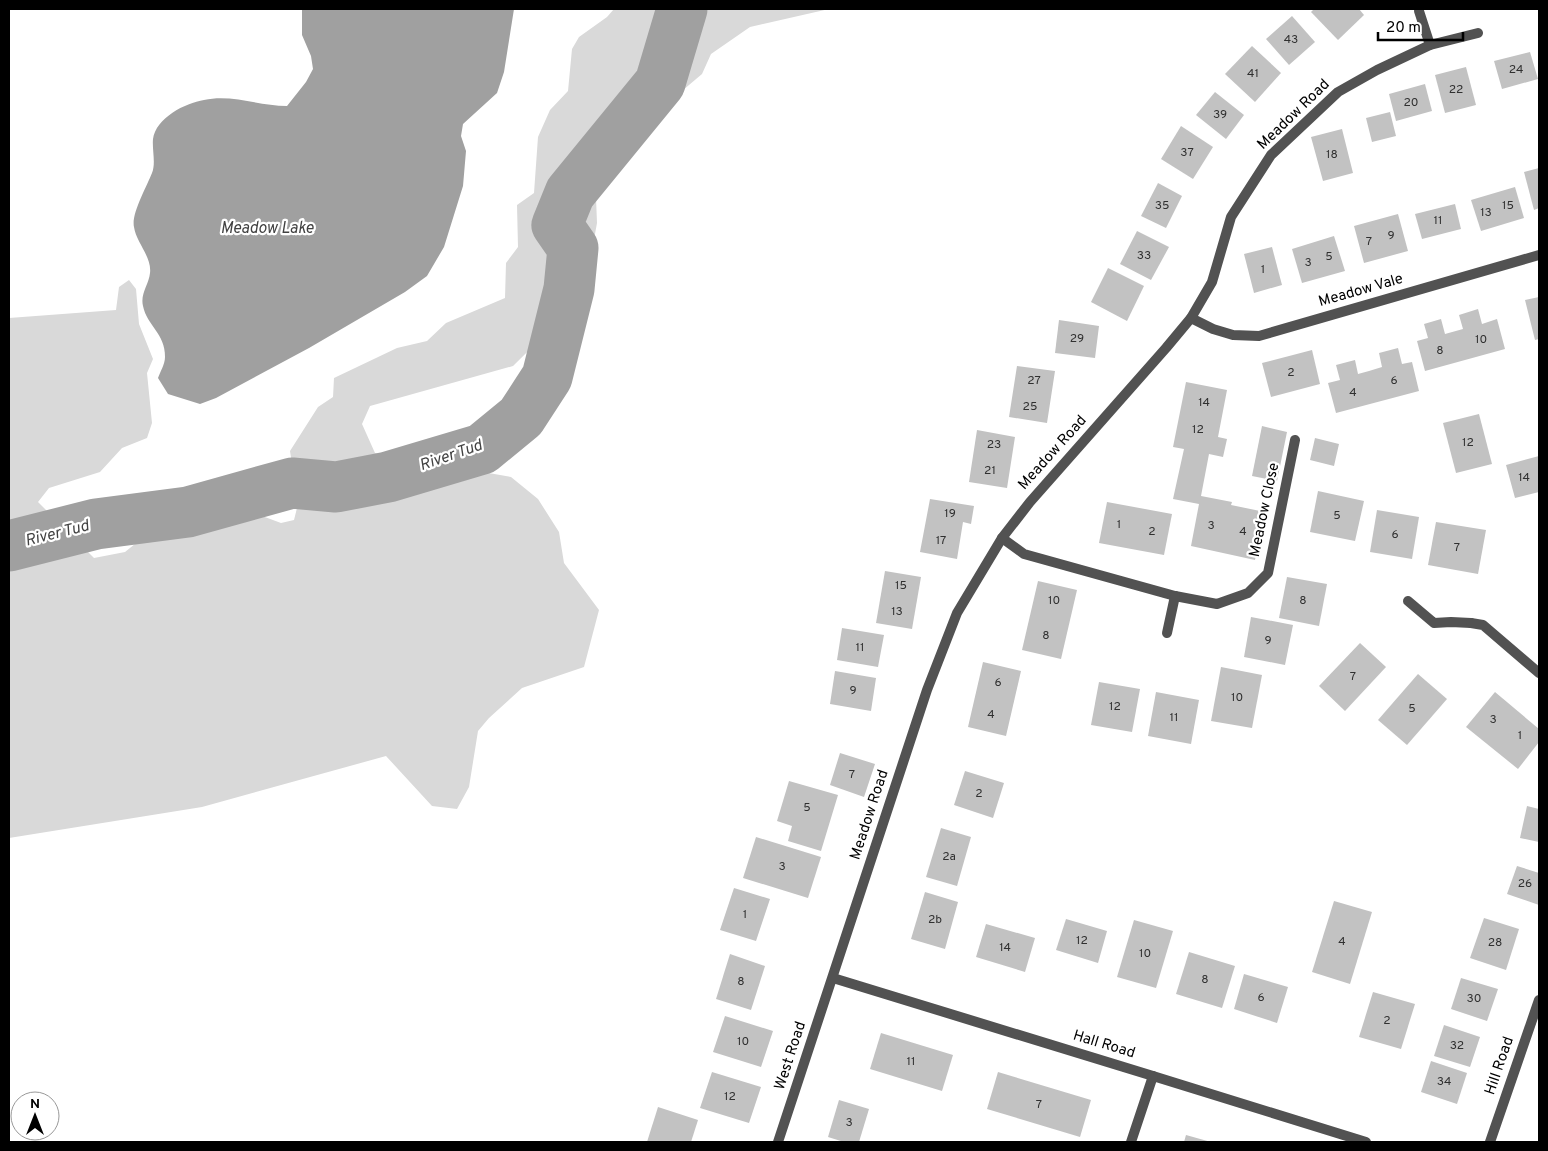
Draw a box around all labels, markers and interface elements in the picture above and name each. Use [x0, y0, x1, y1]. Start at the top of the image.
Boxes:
scale bar [1378, 10, 1463, 42]
text: 20 m [1386, 19, 1421, 38]
house number: 43 [1284, 32, 1298, 48]
house number: 24 [1509, 62, 1523, 78]
house number: 41 [1247, 66, 1259, 82]
street label: Meadow Road [1254, 76, 1334, 154]
house number: 22 [1449, 82, 1463, 98]
house number: 20 [1403, 95, 1419, 111]
house number: 39 [1213, 107, 1227, 123]
house number: 37 [1180, 145, 1194, 161]
house number: 18 [1326, 147, 1338, 163]
house number: 35 [1155, 198, 1169, 214]
house number: 15 [1502, 198, 1514, 214]
house number: 13 [1480, 205, 1492, 221]
house number: 11 [1434, 213, 1442, 229]
water label: Meadow Lake [220, 219, 314, 239]
house number: 9 [1387, 228, 1395, 244]
house number: 7 [1366, 234, 1372, 250]
house number: 33 [1137, 248, 1151, 264]
house number: 5 [1325, 249, 1333, 265]
house number: 3 [1304, 255, 1312, 271]
house number: 1 [1261, 262, 1265, 278]
street label: Meadow Vale [1317, 270, 1405, 312]
house number: 29 [1070, 331, 1084, 347]
house number: 10 [1475, 332, 1487, 348]
house number: 8 [1436, 343, 1444, 359]
house number: 2 [1287, 365, 1295, 381]
house number: 27 [1027, 373, 1041, 389]
house number: 6 [1390, 373, 1398, 389]
house number: 4 [1349, 385, 1357, 401]
house number: 14 [1198, 395, 1210, 411]
house number: 25 [1023, 399, 1037, 415]
street label: Meadow Road [1015, 412, 1091, 494]
house number: 12 [1192, 422, 1204, 438]
house number: 12 [1462, 435, 1474, 451]
water label: River Tud [417, 436, 486, 476]
house number: 23 [987, 437, 1001, 453]
street label: Meadow Close [1246, 461, 1284, 559]
house number: 21 [984, 463, 996, 479]
house number: 14 [1518, 470, 1530, 486]
house number: 19 [944, 506, 956, 522]
house number: 5 [1333, 508, 1341, 524]
water label: River Tud [23, 516, 92, 552]
house number: 1 [1117, 517, 1121, 533]
house number: 3 [1207, 518, 1215, 534]
house number: 2 [1148, 524, 1156, 540]
house number: 4 [1239, 524, 1247, 540]
house number: 6 [1391, 527, 1399, 543]
house number: 17 [936, 533, 946, 549]
house number: 7 [1454, 540, 1460, 556]
house number: 15 [895, 578, 907, 594]
house number: 10 [1048, 593, 1060, 609]
house number: 8 [1299, 593, 1307, 609]
house number: 13 [891, 604, 903, 620]
house number: 8 [1042, 628, 1050, 644]
house number: 9 [1264, 633, 1272, 649]
house number: 11 [856, 640, 864, 656]
house number: 7 [1350, 669, 1356, 685]
house number: 6 [994, 675, 1002, 691]
house number: 9 [849, 683, 857, 699]
house number: 10 [1231, 690, 1243, 706]
house number: 12 [1109, 699, 1121, 715]
house number: 5 [1408, 701, 1416, 717]
house number: 4 [987, 707, 995, 723]
house number: 11 [1170, 710, 1178, 726]
house number: 3 [1489, 712, 1497, 728]
house number: 1 [1518, 728, 1522, 744]
street label: Meadow Road [846, 767, 894, 863]
house number: 7 [849, 767, 855, 783]
house number: 2 [975, 786, 983, 802]
house number: 5 [803, 800, 811, 816]
house number: 2a [942, 849, 956, 865]
house number: 3 [778, 859, 786, 875]
house number: 26 [1518, 876, 1532, 892]
house number: 1 [743, 907, 747, 923]
house number: 2b [928, 912, 942, 928]
house number: 12 [1076, 933, 1088, 949]
house number: 4 [1338, 934, 1346, 950]
house number: 28 [1488, 935, 1502, 951]
house number: 14 [999, 940, 1011, 956]
house number: 10 [1139, 946, 1151, 962]
house number: 8 [1201, 972, 1209, 988]
house number: 8 [737, 974, 745, 990]
house number: 6 [1257, 990, 1265, 1006]
house number: 30 [1467, 991, 1481, 1007]
house number: 2 [1383, 1013, 1391, 1029]
street label: West Road [771, 1019, 811, 1093]
street label: Hall Road [1071, 1027, 1137, 1063]
house number: 10 [737, 1034, 749, 1050]
street label: Hill Road [1481, 1034, 1519, 1098]
house number: 32 [1450, 1038, 1464, 1054]
house number: 11 [907, 1054, 915, 1070]
house number: 34 [1437, 1074, 1451, 1090]
house number: 12 [724, 1089, 736, 1105]
north arrow [10, 1091, 60, 1141]
text: N [30, 1096, 40, 1113]
house number: 7 [1036, 1097, 1042, 1113]
house number: 3 [845, 1115, 853, 1131]

